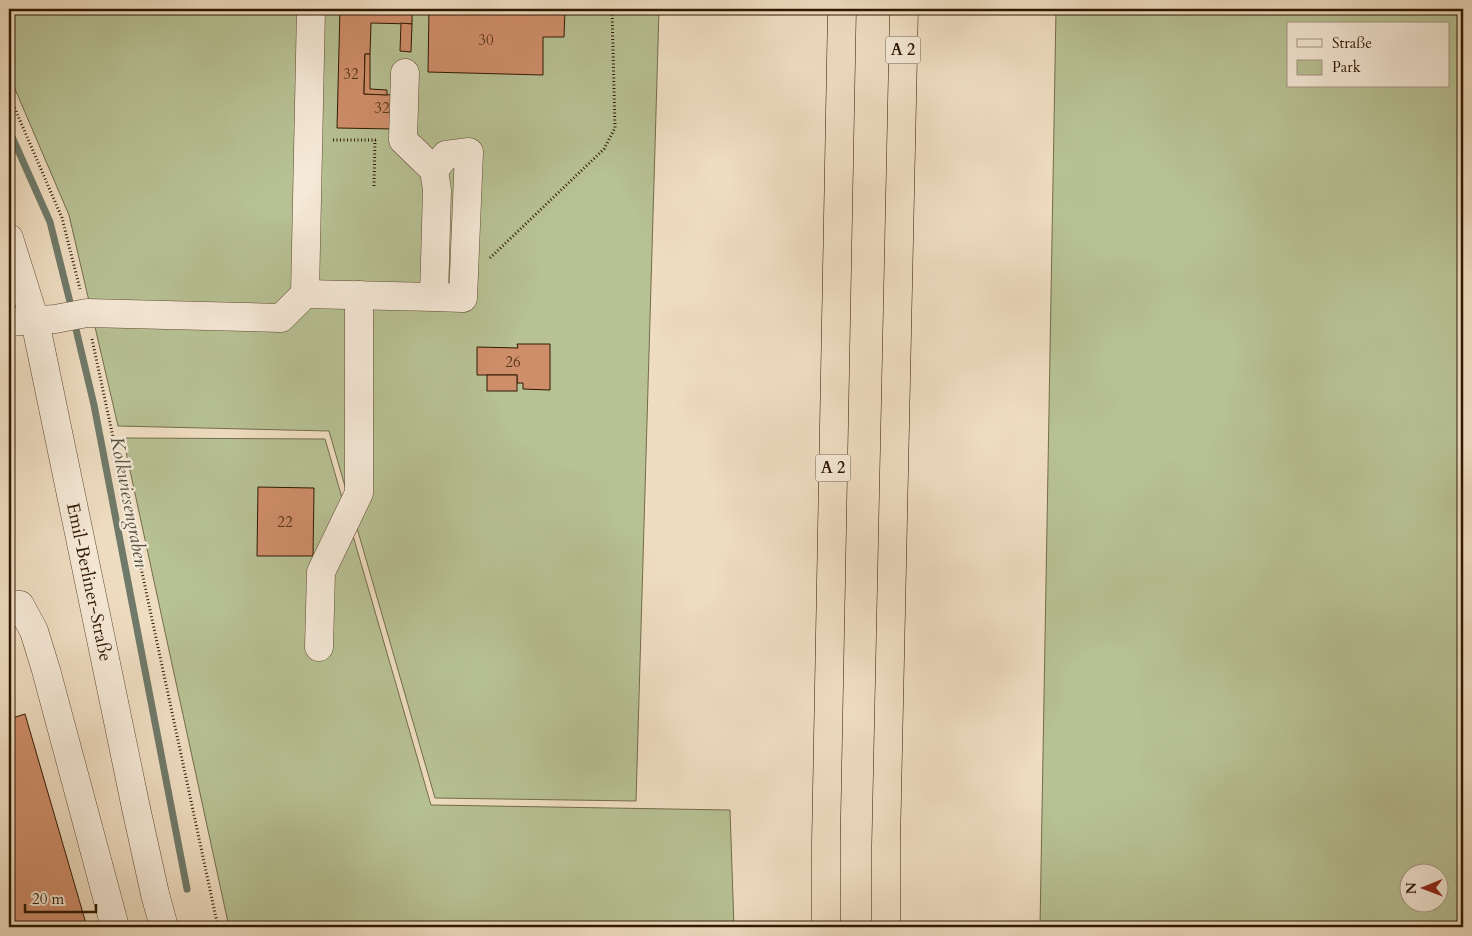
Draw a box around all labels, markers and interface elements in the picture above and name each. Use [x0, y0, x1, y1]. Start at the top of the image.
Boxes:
legend [1287, 22, 1450, 88]
house number: 30 [478, 30, 494, 50]
text: Straße [1332, 33, 1372, 53]
road number: A 2 [886, 36, 920, 64]
text: Park [1332, 57, 1361, 77]
house number: 32 [343, 64, 359, 84]
house number: 32 [374, 98, 390, 118]
house number: 26 [505, 352, 521, 372]
water label: Kolkwiesengraben [104, 434, 155, 570]
road number: A 2 [816, 454, 850, 482]
street label: Emil-Berliner-Straße [60, 500, 118, 664]
house number: 22 [277, 512, 293, 532]
north arrow [1400, 864, 1450, 914]
scale bar [25, 881, 96, 913]
text: N [1402, 882, 1421, 894]
text: 20 m [32, 889, 64, 909]

